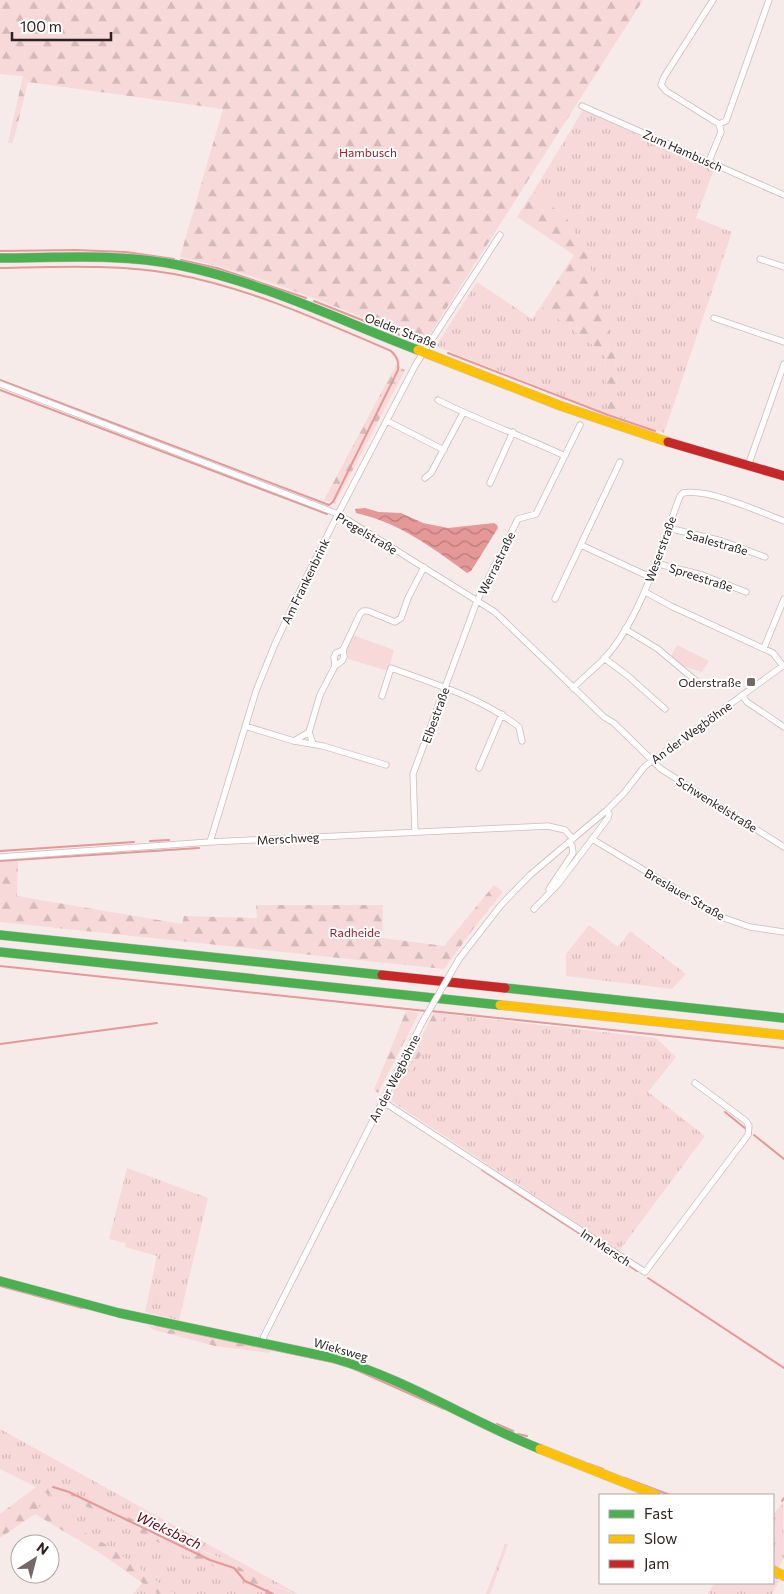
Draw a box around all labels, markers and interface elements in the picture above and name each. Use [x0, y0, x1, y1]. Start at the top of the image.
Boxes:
scale bar [12, 10, 111, 42]
text: 100 m [20, 17, 62, 35]
street label: Zum Hambusch [641, 126, 725, 174]
park label: Hambusch [339, 145, 397, 159]
street label: Oelder Straße [363, 310, 439, 350]
street label: Pregelstraße [334, 509, 400, 557]
street label: Weserstraße [642, 514, 678, 584]
street label: Saalestraße [684, 526, 750, 558]
street label: Werrastraße [475, 529, 517, 597]
street label: Am Frankenbrink [278, 536, 332, 626]
street label: Spreestraße [667, 560, 735, 594]
place label: Oderstraße [678, 675, 741, 689]
marker: Oderstraße [745, 676, 757, 688]
street label: Elbestraße [418, 685, 452, 745]
street label: An der Wegböhne [648, 698, 734, 766]
street label: Schwenkelstraße [674, 773, 760, 835]
street label: Merschweg [256, 829, 320, 847]
street label: Breslauer Straße [643, 865, 727, 923]
park label: Radheide [330, 925, 380, 939]
street label: An der Wegböhne [366, 1032, 422, 1124]
street label: Im Mersch [578, 1226, 634, 1268]
street label: Wieksweg [312, 1335, 370, 1364]
legend [599, 1494, 774, 1584]
text: Fast [644, 1504, 673, 1522]
water label: Wieksbach [134, 1508, 204, 1552]
text: Slow [644, 1529, 677, 1547]
north arrow [10, 1534, 60, 1584]
text: N [34, 1538, 52, 1558]
text: Jam [644, 1554, 669, 1572]

